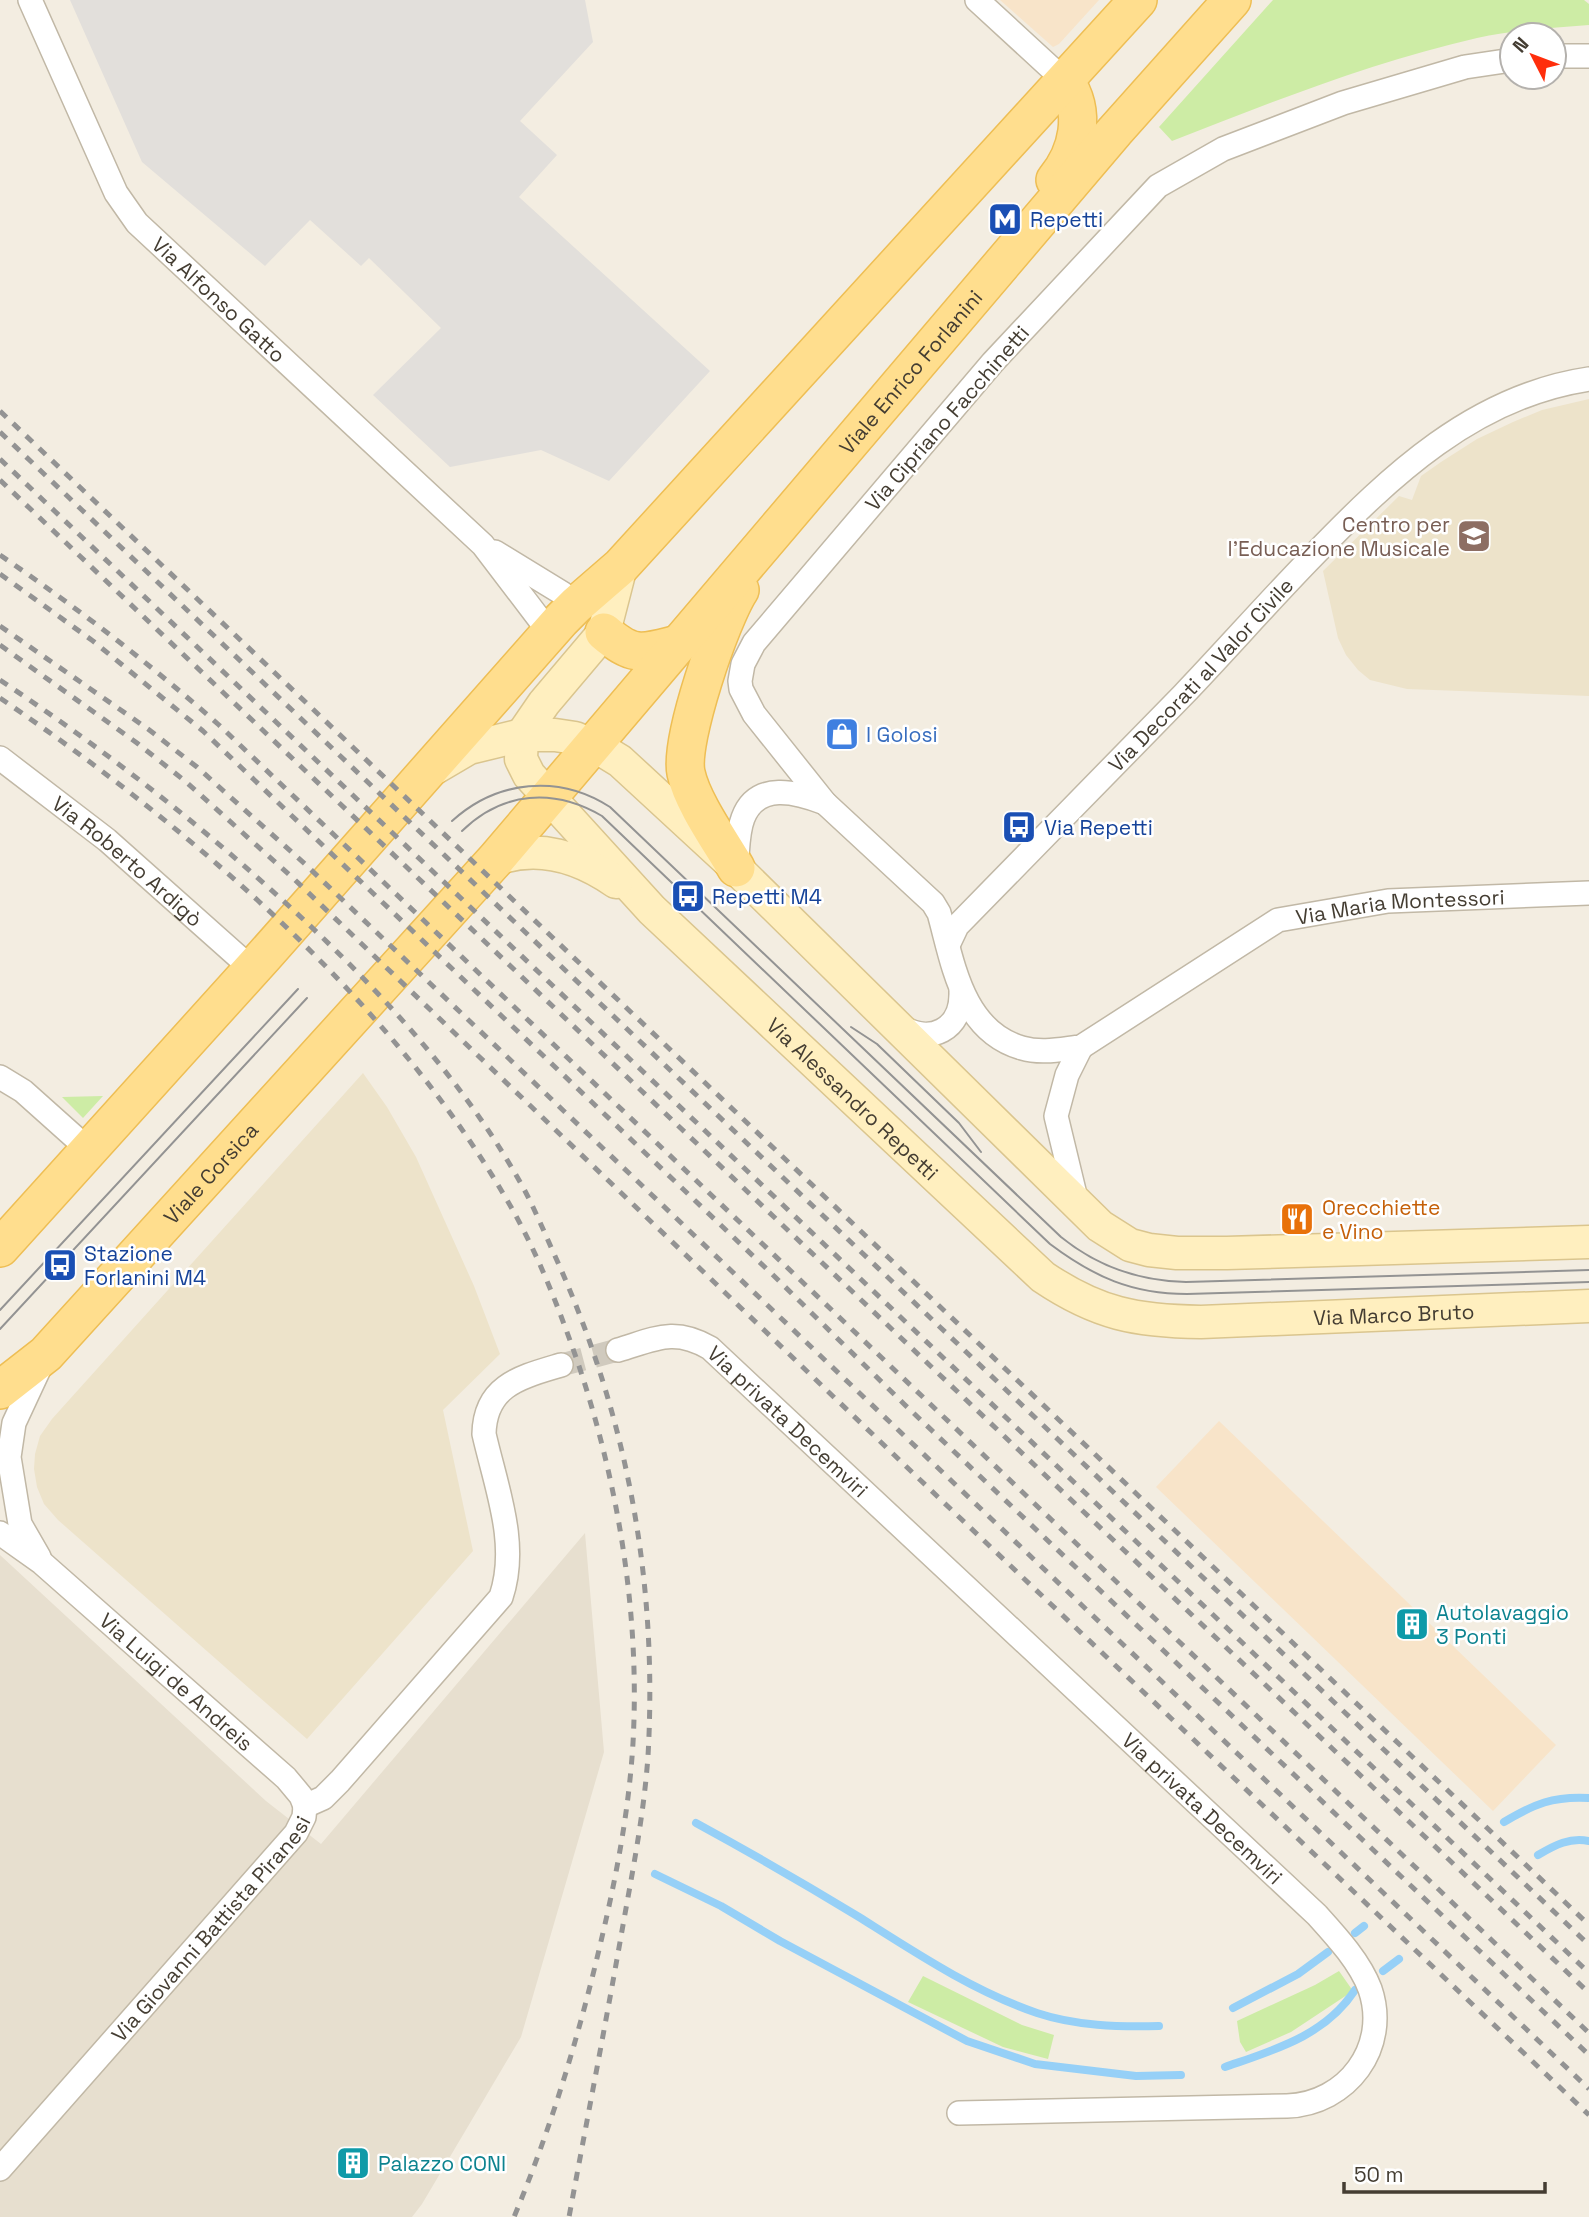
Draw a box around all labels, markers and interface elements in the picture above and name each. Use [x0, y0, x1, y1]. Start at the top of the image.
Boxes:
north arrow [1498, 21, 1568, 91]
text: N [1507, 32, 1534, 58]
metro station icon: Repetti [986, 200, 1024, 238]
place label: Repetti [1030, 206, 1103, 233]
street label: Via Alfonso Gatto [146, 230, 292, 368]
street label: Viale Enrico Forlanini [833, 284, 988, 459]
street label: Via Cipriano Facchinetti [859, 320, 1035, 516]
place label: Centro per l'Educazione Musicale [1228, 511, 1450, 562]
school or university icon: Centro per l'Educazione Musicale [1455, 517, 1493, 555]
street label: Via Decorati al Valor Civile [1102, 572, 1299, 777]
shop icon: I Golosi [823, 715, 861, 753]
place label: I Golosi [866, 721, 938, 748]
street label: Via Roberto Ardigò [47, 790, 208, 932]
bus stop icon: Via Repetti [1000, 808, 1038, 846]
place label: Via Repetti [1044, 814, 1153, 841]
bus stop icon: Repetti M4 [669, 877, 707, 915]
place label: Repetti M4 [712, 883, 822, 910]
street label: Via Maria Montessori [1294, 883, 1505, 930]
street label: Via Alessandro Repetti [761, 1011, 944, 1186]
street label: Viale Corsica [157, 1116, 264, 1230]
place label: Orecchiette e Vino [1322, 1194, 1440, 1245]
restaurant icon: Orecchiette e Vino [1278, 1200, 1316, 1238]
place label: Stazione Forlanini M4 [84, 1240, 206, 1291]
bus stop icon: Stazione Forlanini M4 [41, 1246, 79, 1284]
street label: Via Marco Bruto [1313, 1297, 1475, 1331]
street label: Via privata Decemviri [702, 1339, 874, 1503]
place label: Autolavaggio 3 Ponti [1436, 1599, 1569, 1650]
building icon: Autolavaggio 3 Ponti [1393, 1605, 1431, 1643]
street label: Via Luigi de Andreis [94, 1607, 259, 1757]
street label: Via privata Decemviri [1116, 1726, 1289, 1890]
street label: Via Giovanni Battista Piranesi [105, 1811, 316, 2047]
building icon: Palazzo CONI [334, 2144, 372, 2182]
place label: Palazzo CONI [378, 2150, 506, 2177]
scale bar [1344, 2150, 1545, 2194]
text: 50 m [1354, 2161, 1404, 2188]

